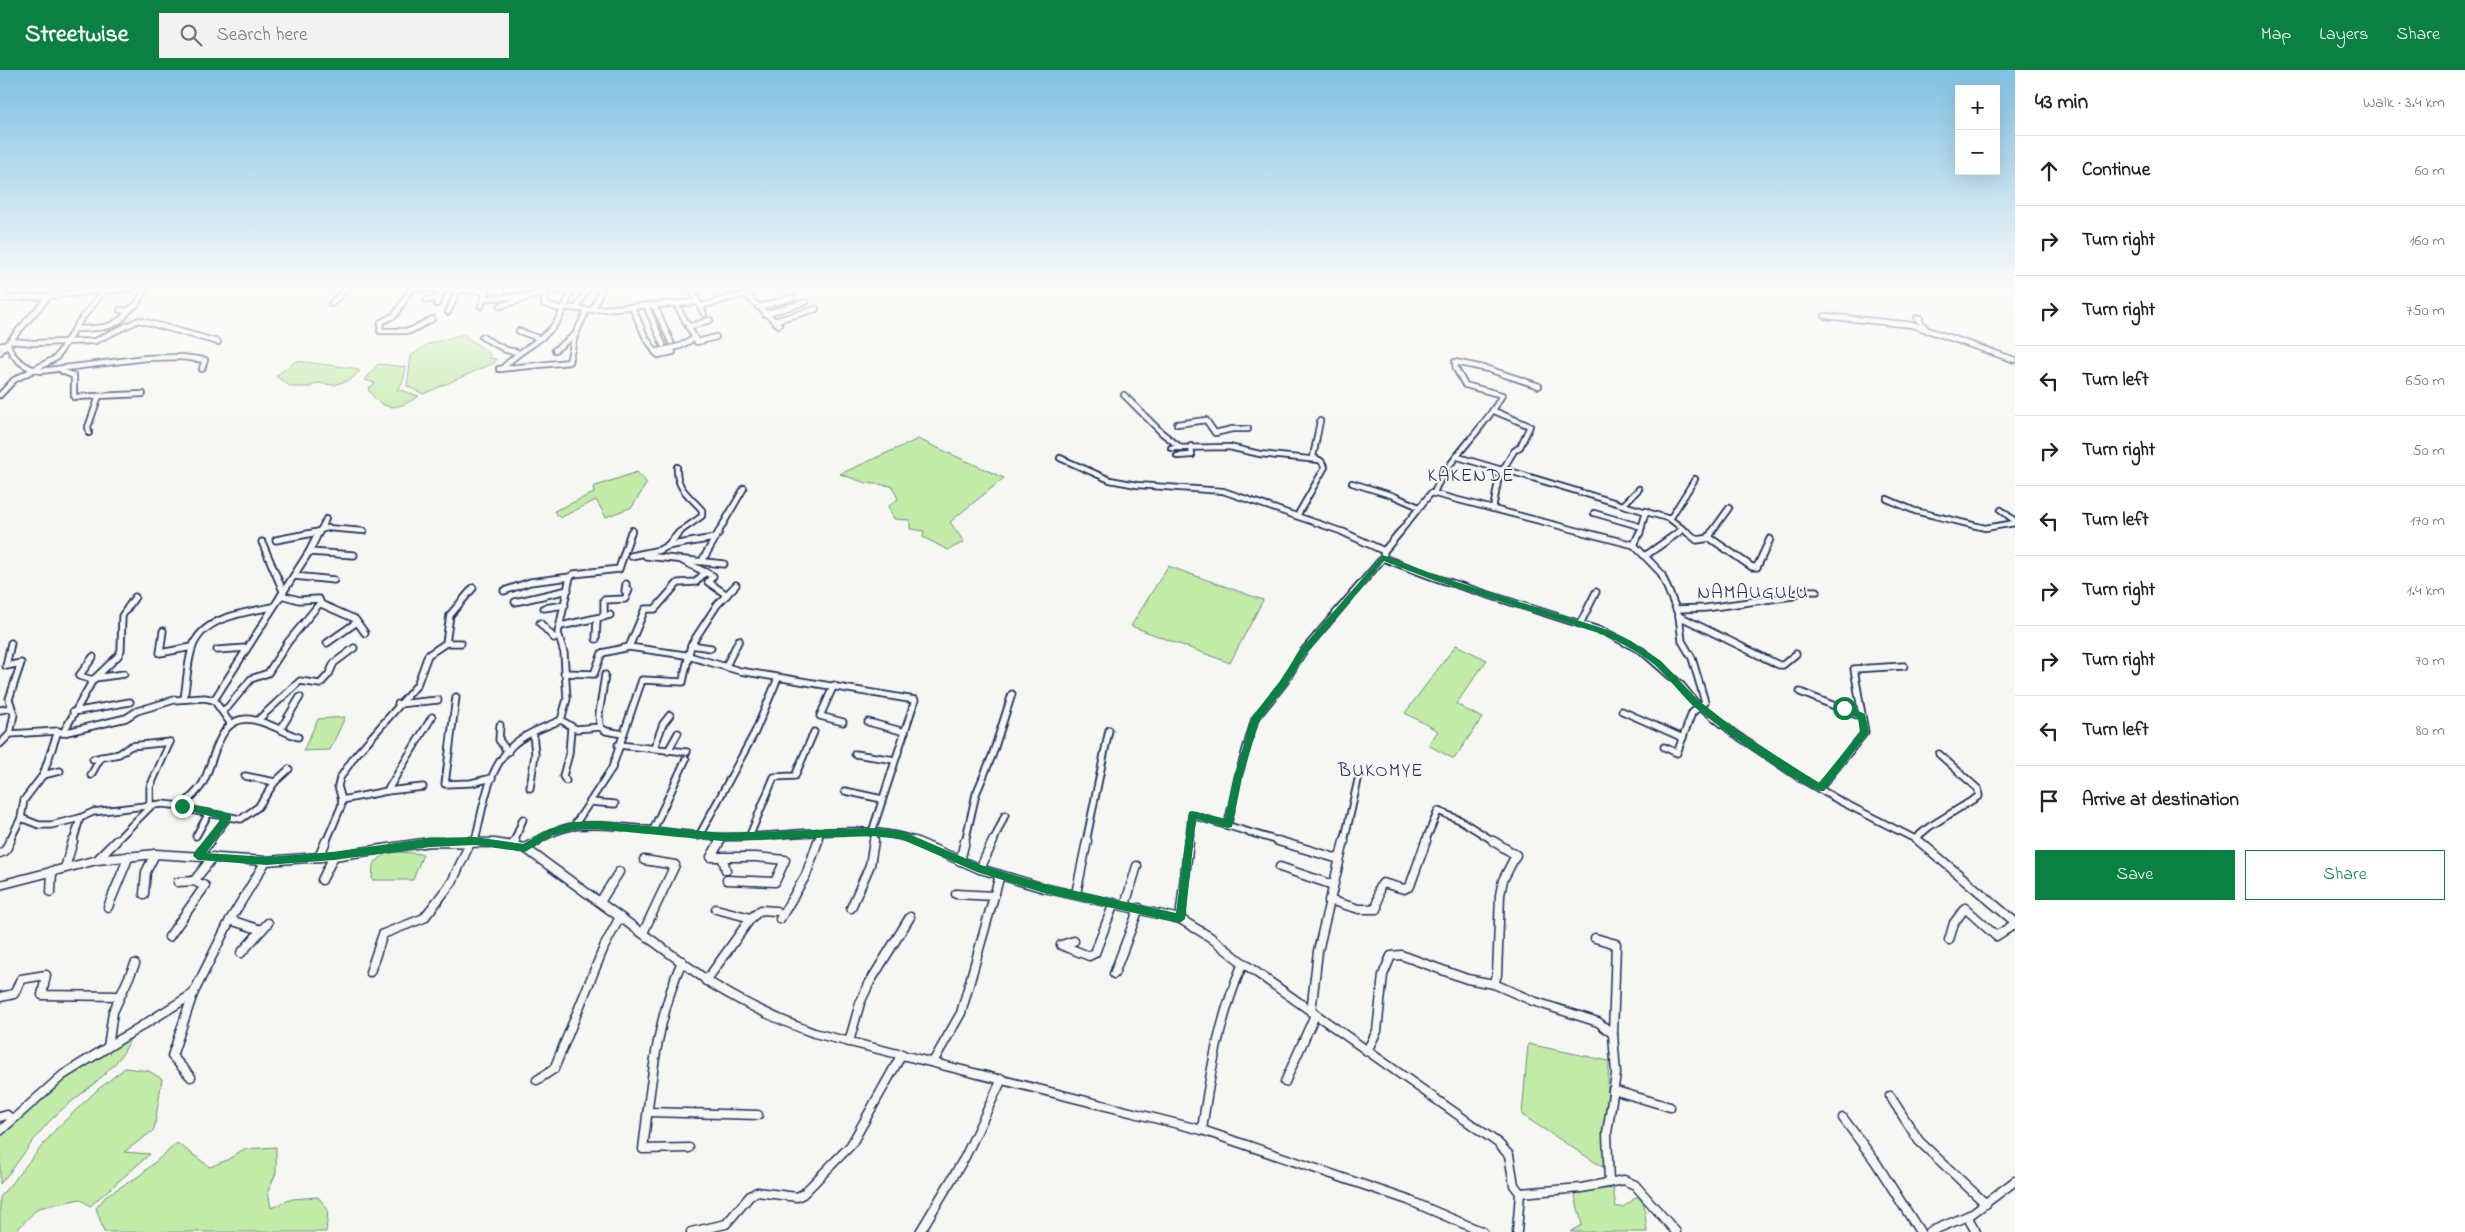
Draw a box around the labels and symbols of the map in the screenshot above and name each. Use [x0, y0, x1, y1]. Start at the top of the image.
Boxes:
district label: KAKENDE [1428, 463, 1514, 490]
district label: NAMAUGULU [1697, 580, 1809, 607]
route start [1833, 697, 1856, 720]
district label: BUKOMYE [1337, 758, 1424, 785]
route end [171, 795, 194, 818]

